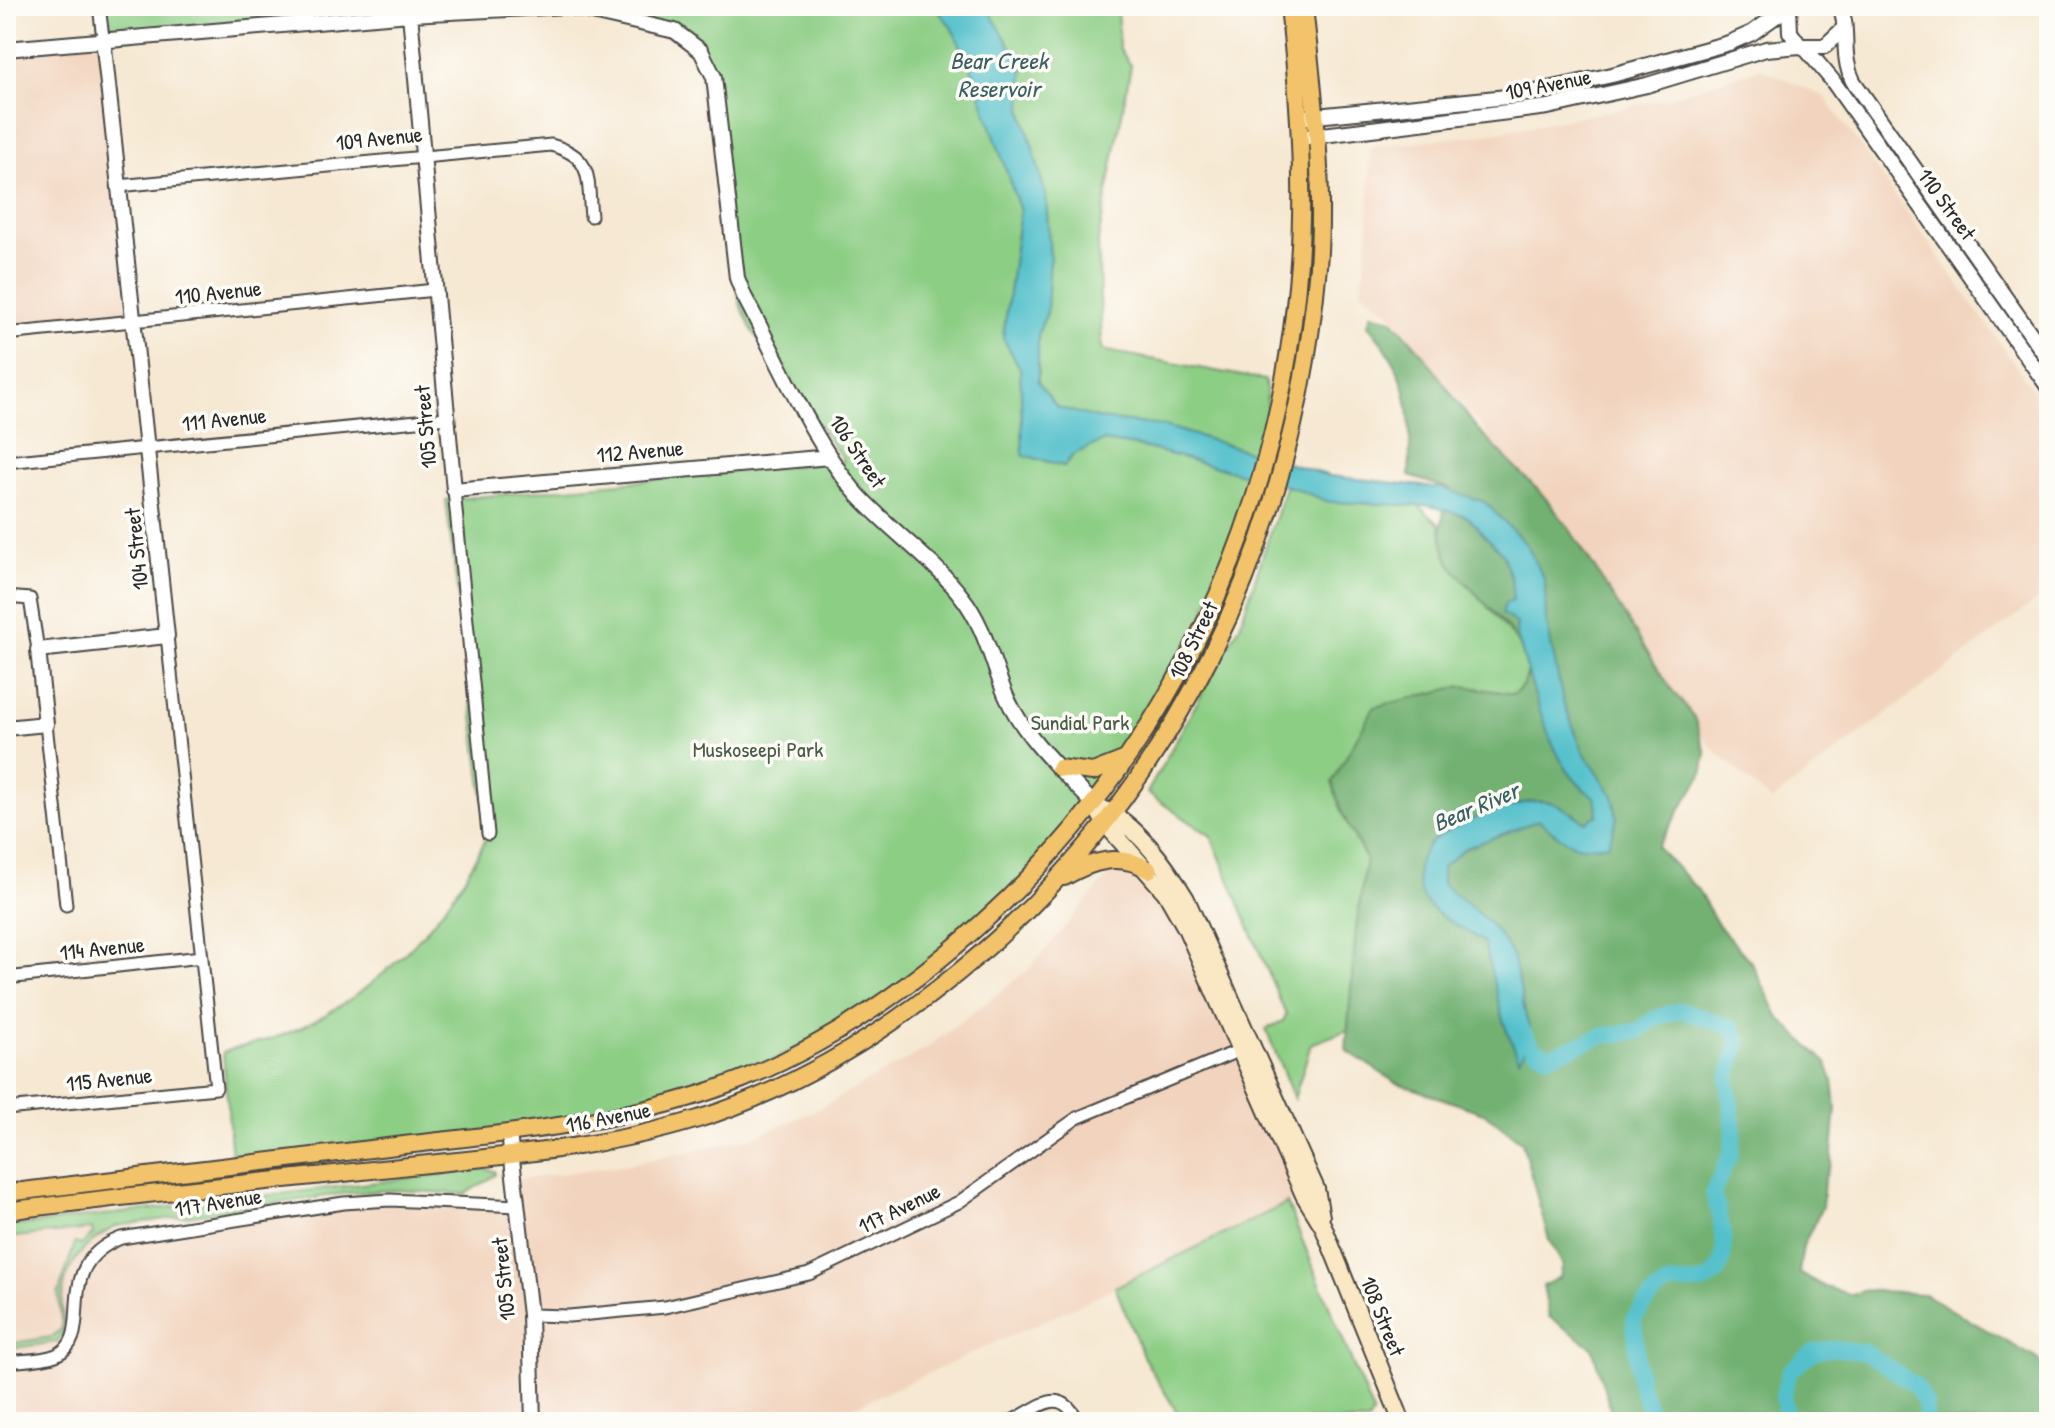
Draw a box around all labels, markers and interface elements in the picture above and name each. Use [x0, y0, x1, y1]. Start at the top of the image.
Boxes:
water label: Bear Creek Reservoir [950, 44, 1050, 104]
street label: 109 Avenue [1503, 61, 1594, 107]
street label: 109 Avenue [334, 119, 424, 157]
street label: 110 Street [1911, 162, 1984, 246]
street label: 110 Avenue [173, 273, 263, 311]
street label: 105 Street [406, 384, 444, 470]
street label: 111 Avenue [180, 400, 268, 438]
street label: 106 Street [822, 408, 894, 494]
street label: 112 Avenue [595, 432, 685, 470]
street label: 104 Street [117, 506, 155, 592]
street label: 108 Street [1161, 595, 1225, 684]
park label: Sundial Park [1031, 707, 1129, 737]
park label: Muskoseepi Park [693, 734, 823, 764]
water label: Bear River [1428, 773, 1526, 839]
street label: 114 Avenue [58, 929, 146, 967]
street label: 115 Avenue [65, 1060, 154, 1098]
street label: 116 Avenue [563, 1094, 653, 1140]
street label: 117 Avenue [853, 1175, 945, 1241]
street label: 117 Avenue [172, 1180, 264, 1224]
street label: 105 Street [484, 1236, 522, 1322]
street label: 108 Street [1353, 1272, 1413, 1361]

